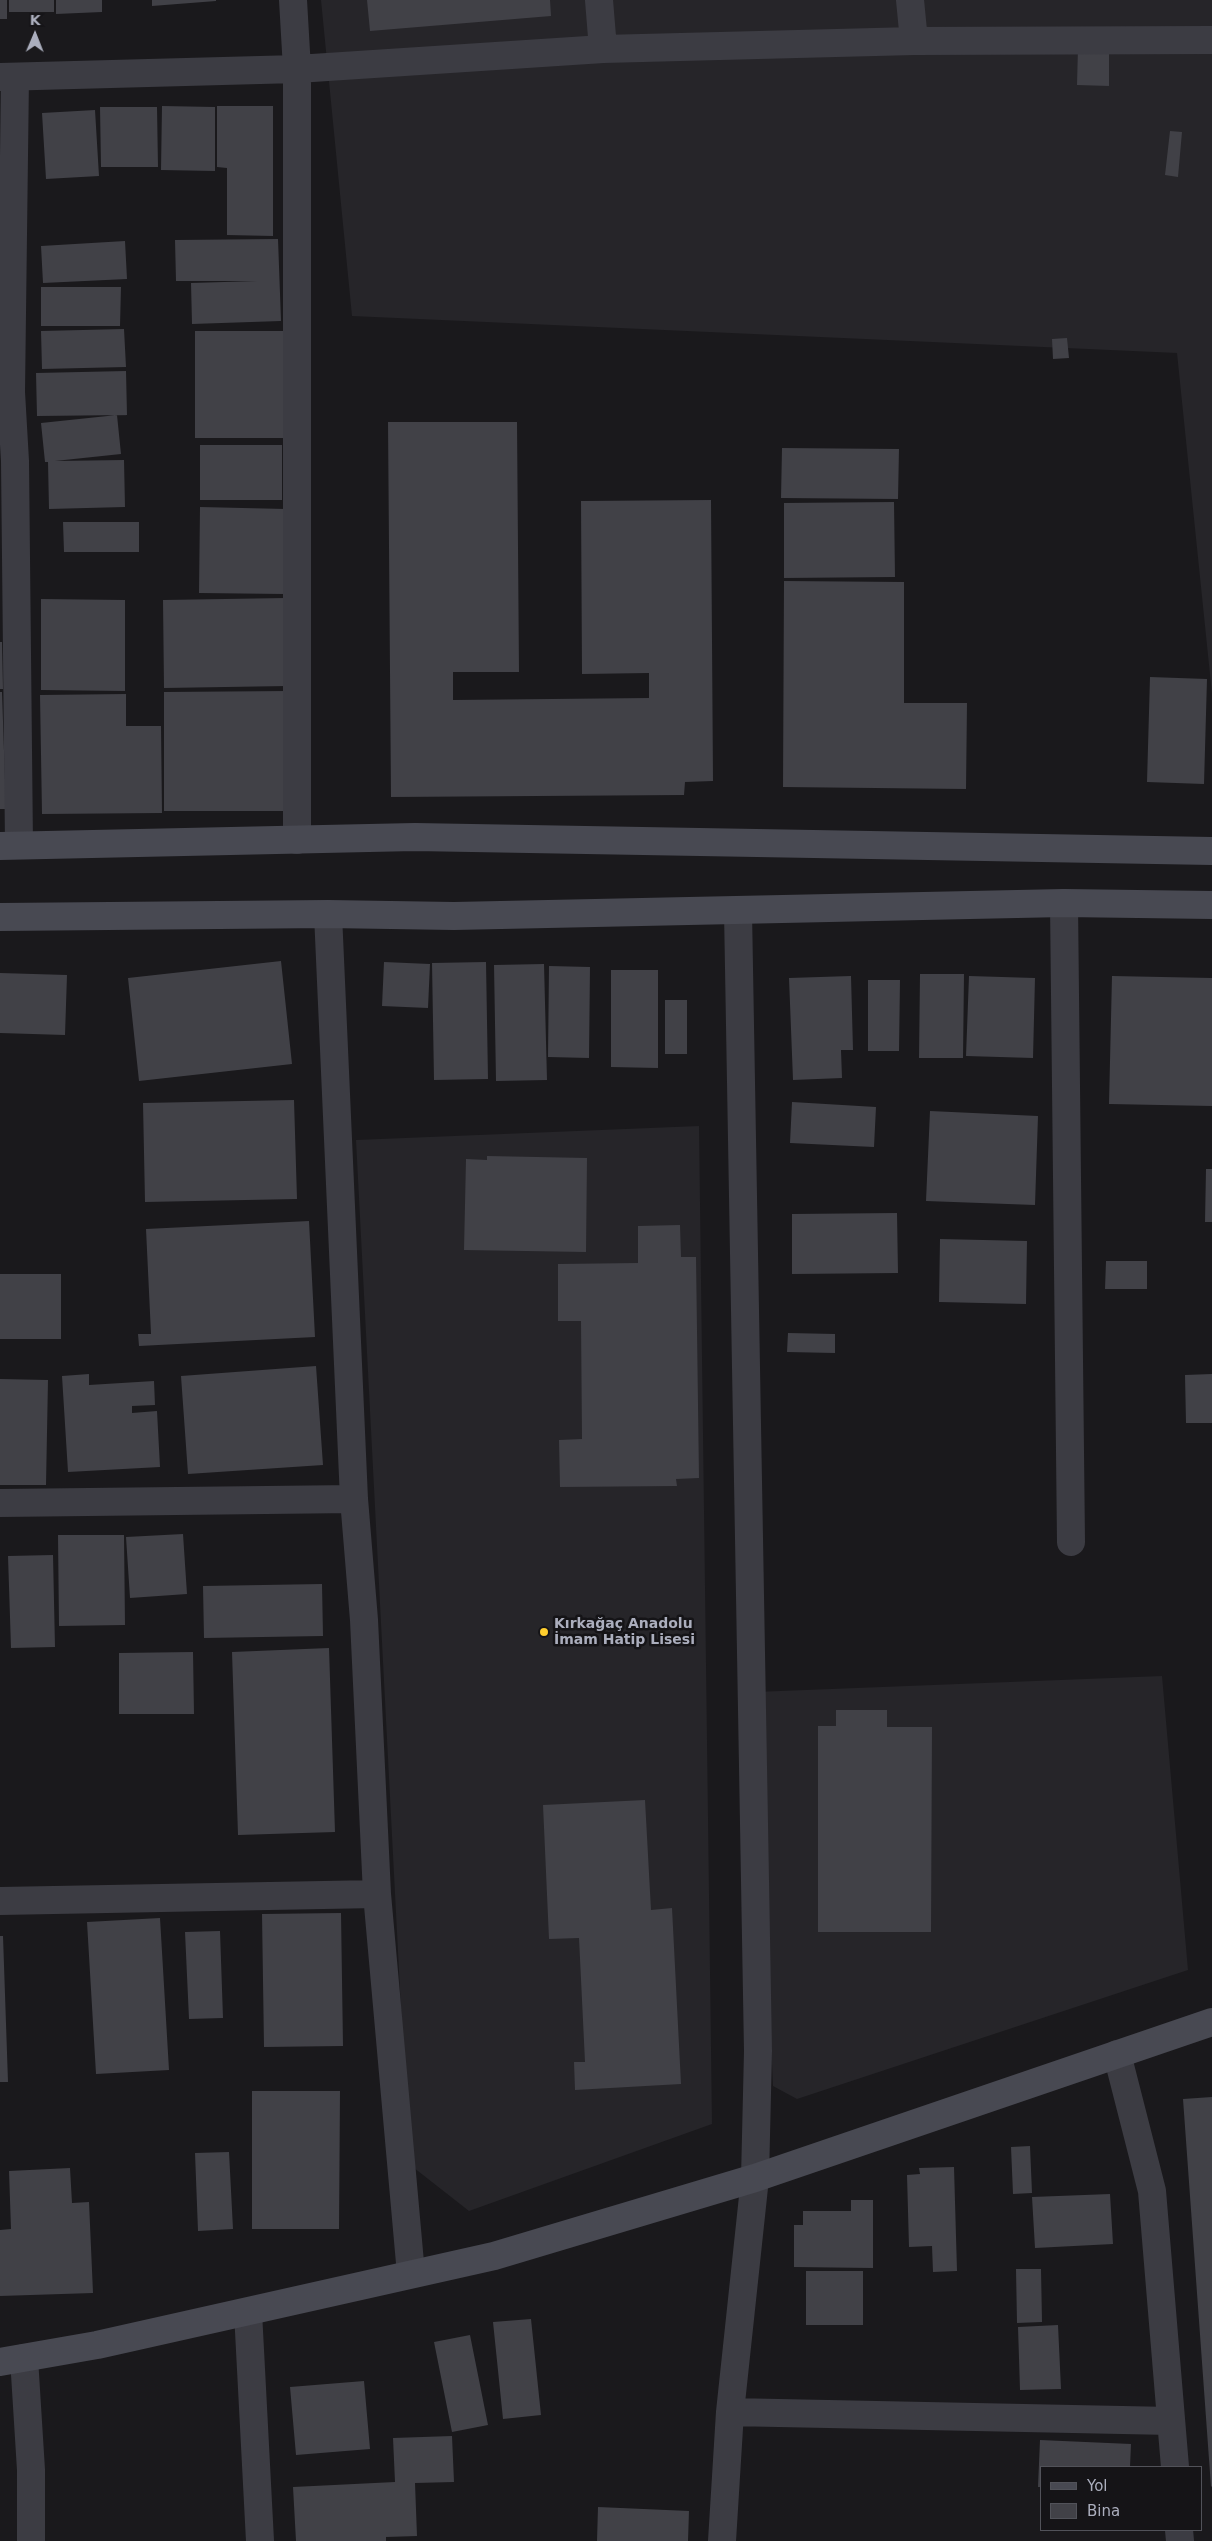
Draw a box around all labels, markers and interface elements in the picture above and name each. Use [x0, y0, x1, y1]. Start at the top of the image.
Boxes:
north arrow [10, 10, 60, 60]
text: K [30, 12, 41, 28]
place label: Kırkağaç Anadolu İmam Hatip Lisesi [554, 1616, 695, 1648]
marker: Kırkağaç Anadolu İmam Hatip Lisesi [538, 1626, 550, 1638]
legend [1040, 2466, 1202, 2531]
text: Yol [1087, 2477, 1108, 2495]
text: Bina [1087, 2502, 1120, 2520]

